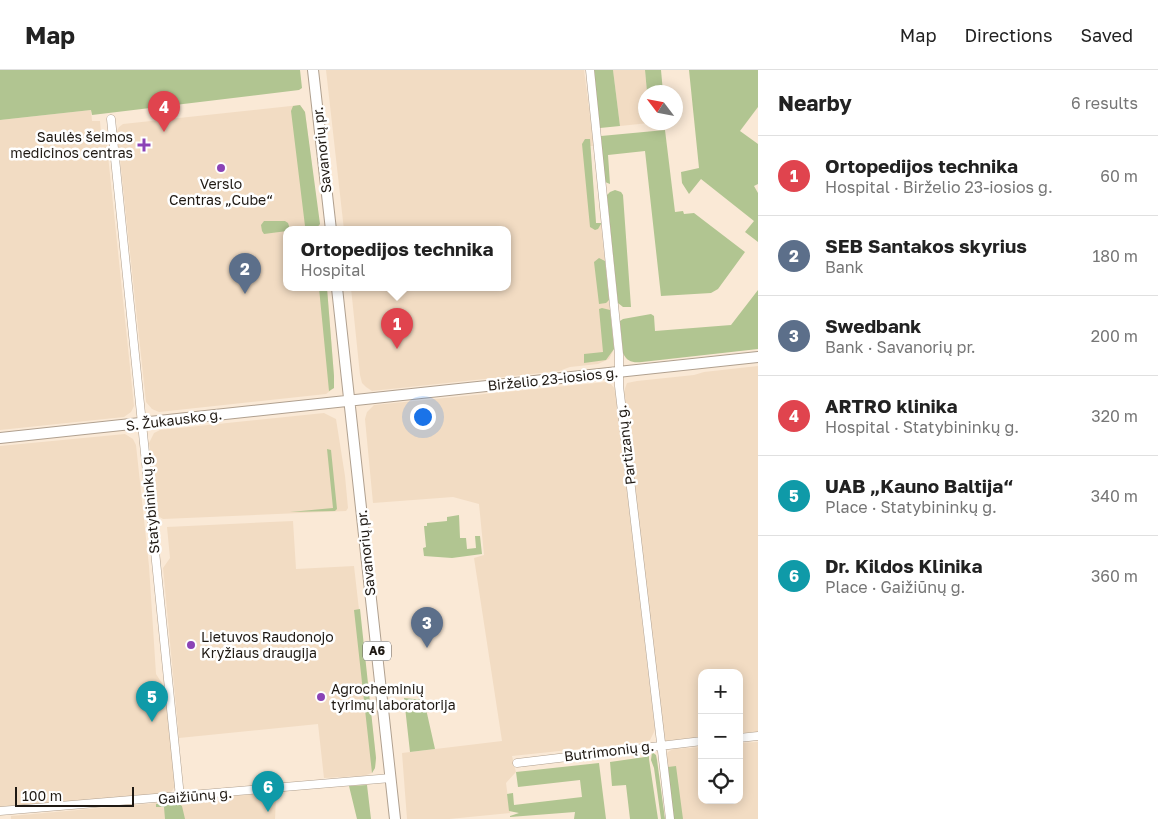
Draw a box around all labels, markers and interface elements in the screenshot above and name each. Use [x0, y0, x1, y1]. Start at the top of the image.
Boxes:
text: Map [25, 20, 75, 49]
text: Map [900, 24, 936, 46]
text: Directions [964, 24, 1052, 46]
text: Saved [1080, 24, 1133, 46]
north arrow [638, 85, 683, 130]
text: Nearby [778, 90, 852, 116]
pin: 4 [148, 91, 180, 132]
text: 6 results [1071, 93, 1138, 113]
street label: Savanorių pr. [309, 106, 334, 194]
place label: Saulės šeimos medicinos centras [10, 128, 133, 161]
marker: Saulės šeimos medicinos centras [137, 138, 151, 152]
text: Ortopedijos technika [825, 154, 1018, 177]
marker: Verslo Centras „Cube“ [215, 162, 227, 174]
text: 1 [790, 166, 798, 186]
text: 60 m [1100, 166, 1138, 186]
place label: Verslo Centras „Cube“ [169, 175, 273, 208]
text: Hospital · Birželio 23-iosios g. [825, 177, 1053, 197]
popup [283, 226, 511, 291]
text: SEB Santakos skyrius [825, 234, 1027, 257]
text: Ortopedijos technika [301, 237, 493, 260]
text: 2 [789, 246, 799, 266]
text: 180 m [1092, 246, 1138, 266]
pin: 2 [229, 253, 261, 294]
text: Bank [825, 257, 864, 277]
text: Hospital [301, 260, 365, 280]
pin: 1 [381, 308, 413, 349]
text: Swedbank [825, 314, 921, 337]
text: 3 [789, 326, 799, 346]
text: 200 m [1091, 326, 1138, 346]
text: Bank · Savanorių pr. [825, 337, 976, 357]
street label: Birželio 23-iosios g. [487, 363, 619, 394]
text: ARTRO klinika [825, 394, 958, 417]
your location [410, 404, 436, 430]
street label: Partizanų g. [612, 404, 639, 486]
street label: S. Žukausko g. [125, 405, 223, 434]
text: 4 [789, 406, 799, 426]
text: 320 m [1091, 406, 1138, 426]
text: Hospital · Statybininkų g. [825, 417, 1019, 437]
street label: Statybininkų g. [137, 452, 162, 554]
text: UAB „Kauno Baltija“ [825, 474, 1013, 497]
text: 5 [789, 486, 799, 506]
text: 340 m [1091, 486, 1138, 506]
text: Place · Statybininkų g. [825, 497, 997, 517]
street label: Savanorių pr. [353, 509, 378, 597]
text: Dr. Kildos Klinika [825, 554, 982, 577]
text: 6 [789, 566, 799, 586]
text: 360 m [1091, 566, 1138, 586]
text: Place · Gaižiūnų g. [825, 577, 965, 597]
pin: 3 [411, 607, 443, 648]
place label: Lietuvos Raudonojo Kryžiaus draugija [201, 628, 334, 661]
marker: Lietuvos Raudonojo Kryžiaus draugija [185, 639, 197, 651]
road number: A6 [363, 642, 391, 660]
map controls [698, 669, 743, 804]
button: + [698, 669, 743, 714]
place label: Agrocheminių tyrimų laboratorija [331, 680, 456, 713]
pin: 5 [136, 681, 168, 722]
marker: Agrocheminių tyrimų laboratorija [315, 691, 327, 703]
button: − [698, 714, 743, 759]
street label: Butrimonių g. [563, 737, 655, 764]
button: locate [698, 759, 743, 804]
pin: 6 [252, 771, 284, 812]
scale bar [15, 784, 134, 807]
street label: Gaižiūnų g. [157, 784, 233, 807]
text: 100 m [22, 787, 62, 804]

